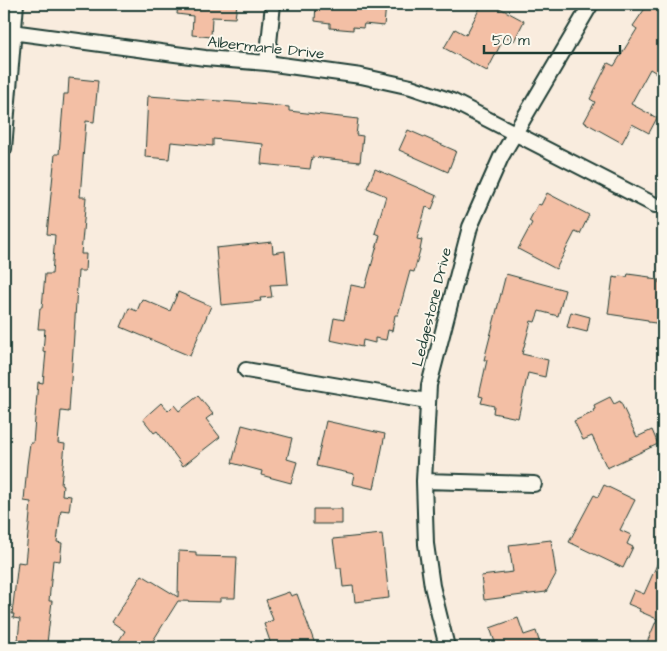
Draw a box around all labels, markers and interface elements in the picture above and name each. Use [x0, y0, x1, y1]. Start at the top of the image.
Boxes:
scale bar [484, 22, 621, 54]
text: 50 m [492, 30, 530, 51]
street label: Albermarle Drive [207, 31, 325, 65]
street label: Ledgestone Drive [407, 245, 458, 369]

